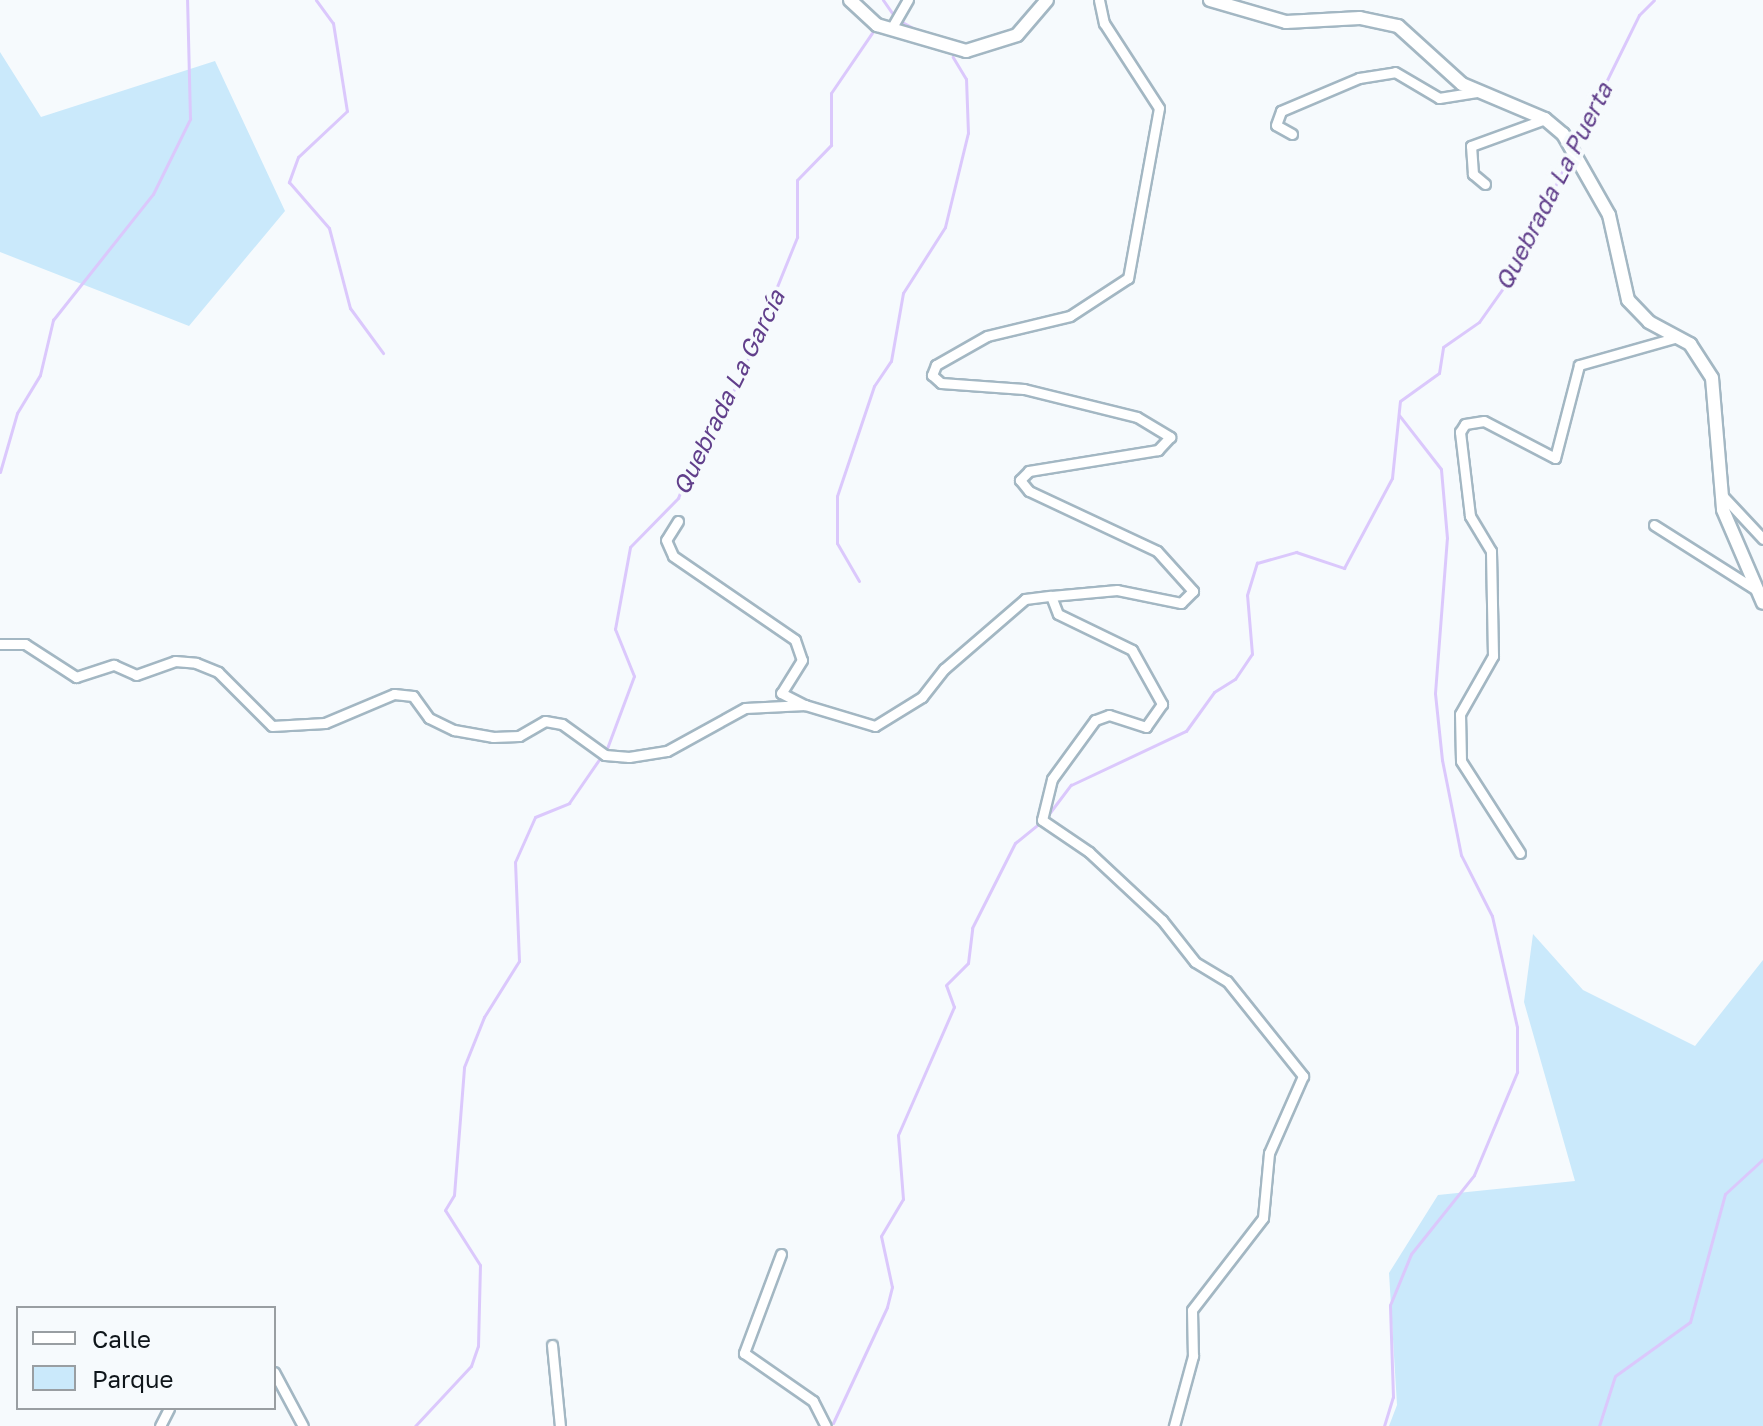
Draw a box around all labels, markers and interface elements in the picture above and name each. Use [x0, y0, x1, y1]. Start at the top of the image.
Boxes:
water label: Quebrada La Puerta [1488, 78, 1618, 294]
water label: Quebrada La García [666, 285, 790, 499]
legend [16, 1306, 276, 1410]
text: Calle [92, 1324, 151, 1353]
text: Parque [92, 1364, 173, 1393]

